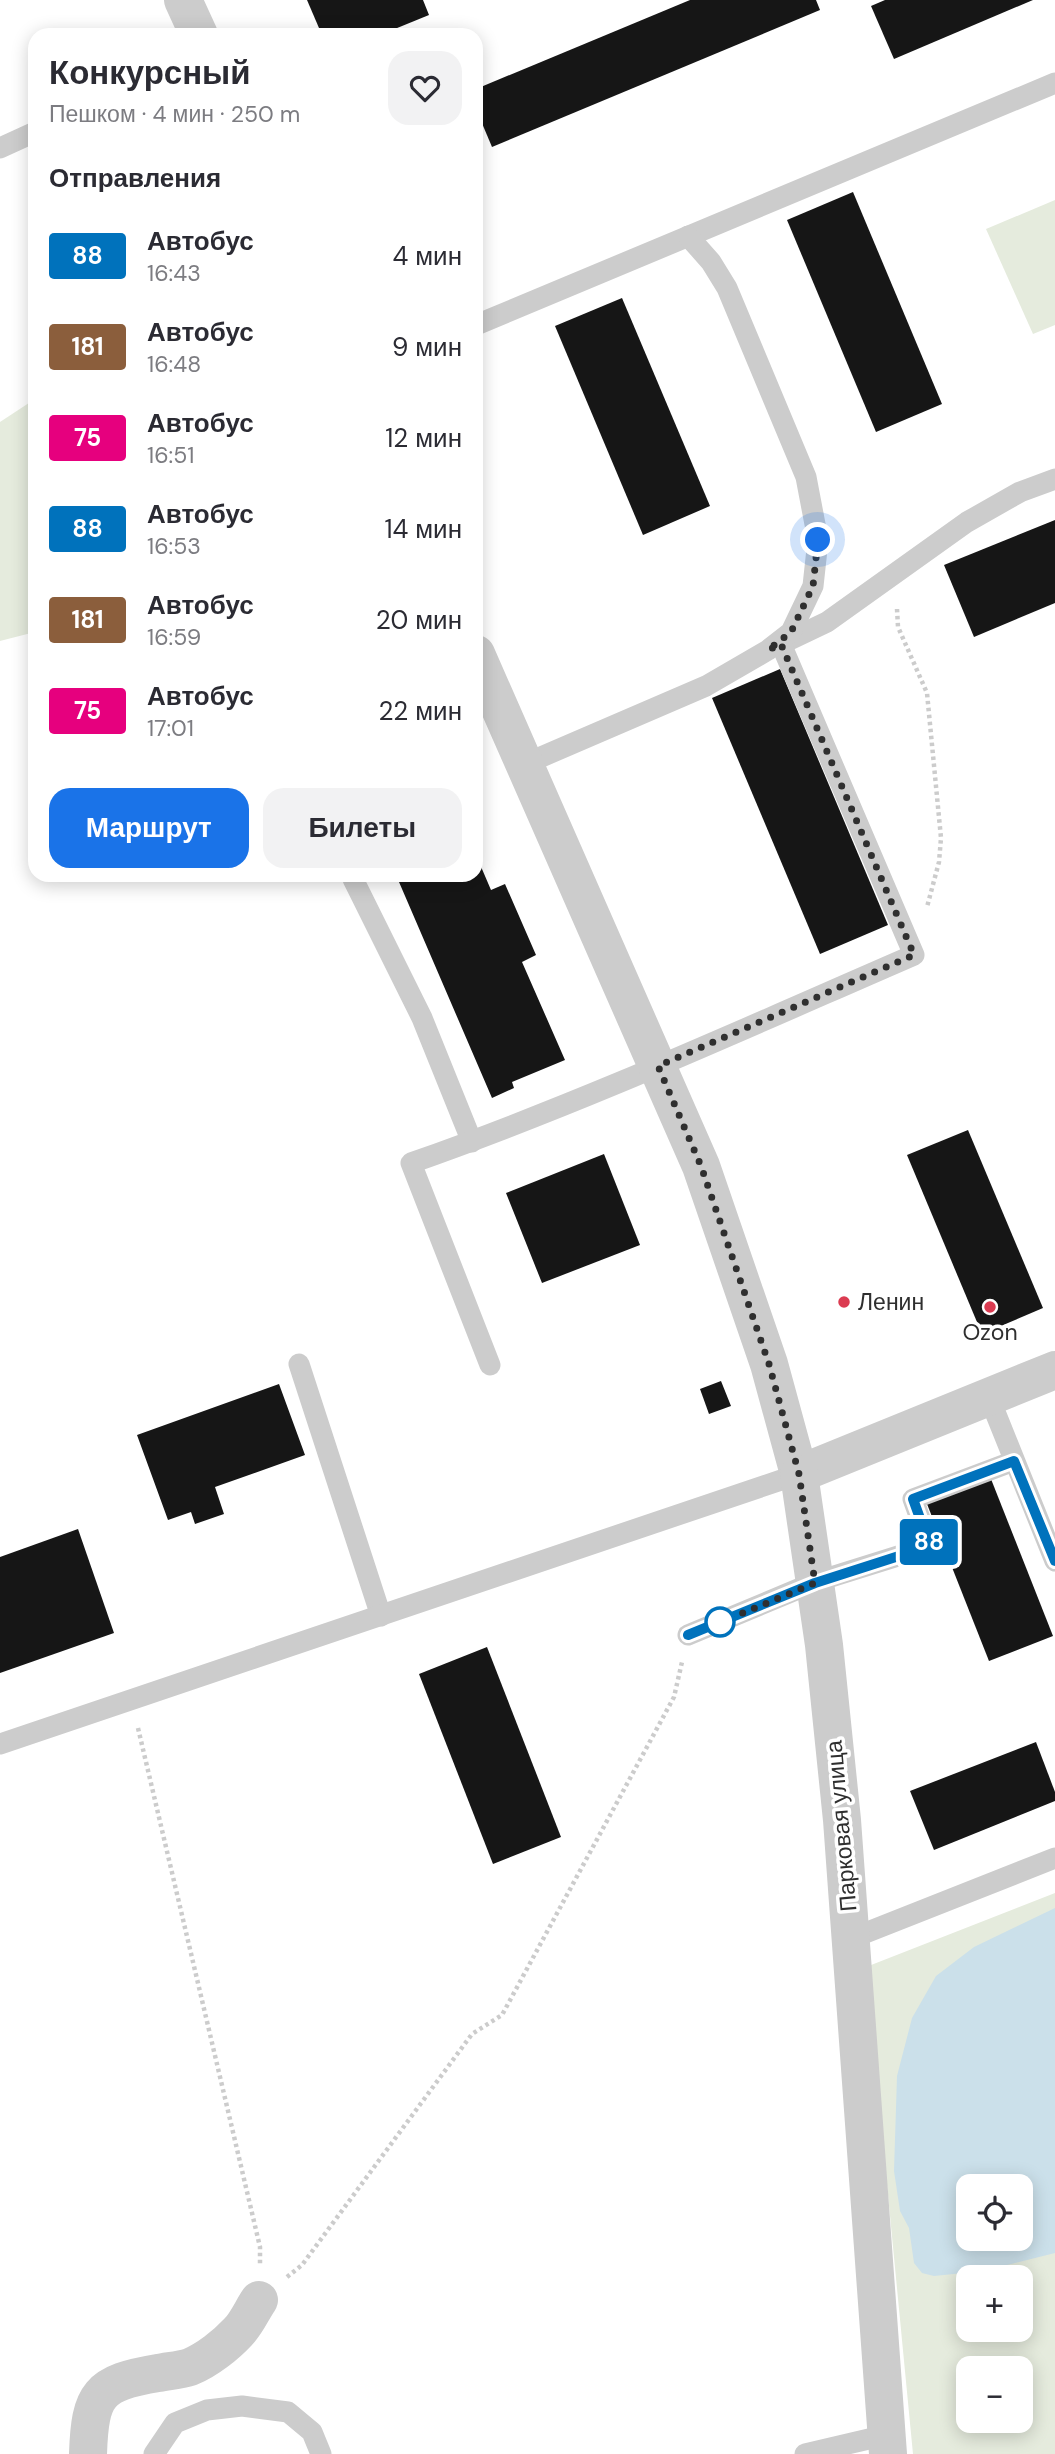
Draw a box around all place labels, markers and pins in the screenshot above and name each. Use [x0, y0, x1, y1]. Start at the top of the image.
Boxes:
place label: Ленин [858, 1287, 924, 1317]
marker: Ленин [836, 1294, 852, 1310]
marker: Ozon [982, 1299, 998, 1315]
place label: Ozon [962, 1317, 1018, 1347]
unlabelled marker [705, 1607, 735, 1637]

